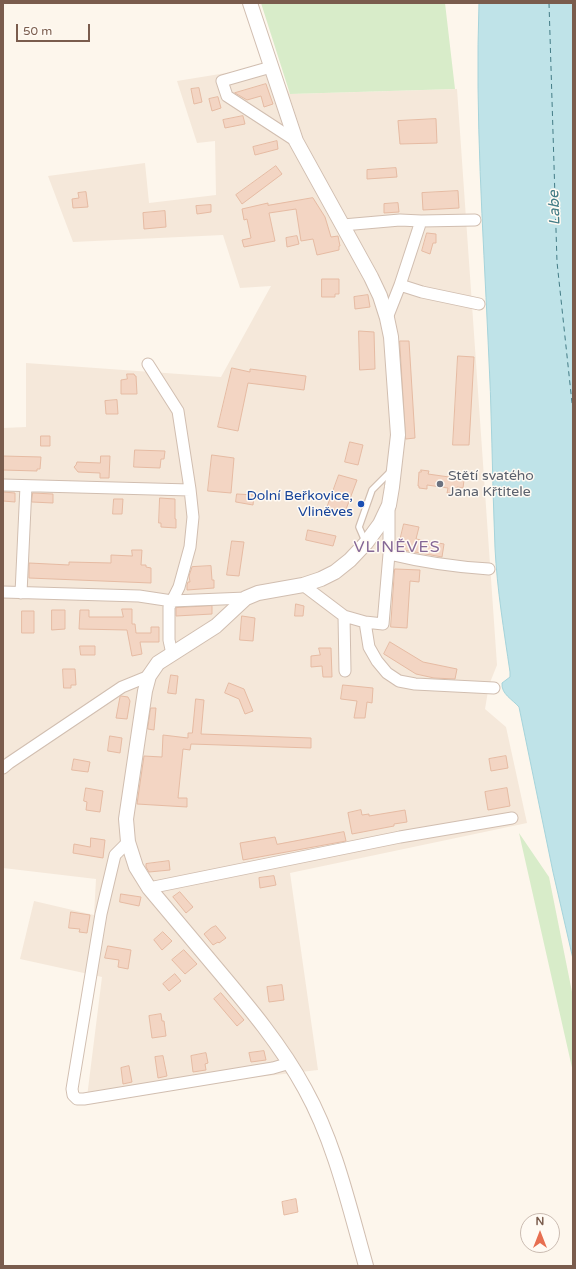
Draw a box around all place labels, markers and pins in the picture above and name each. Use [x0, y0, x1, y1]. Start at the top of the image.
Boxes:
place label: Stětí svatého Jana Křtitele [448, 468, 534, 500]
marker: Stětí svatého Jana Křtitele [435, 479, 445, 489]
place label: Dolní Beřkovice, Vliněves [246, 488, 353, 520]
marker: Dolní Beřkovice, Vliněves [356, 499, 366, 509]

